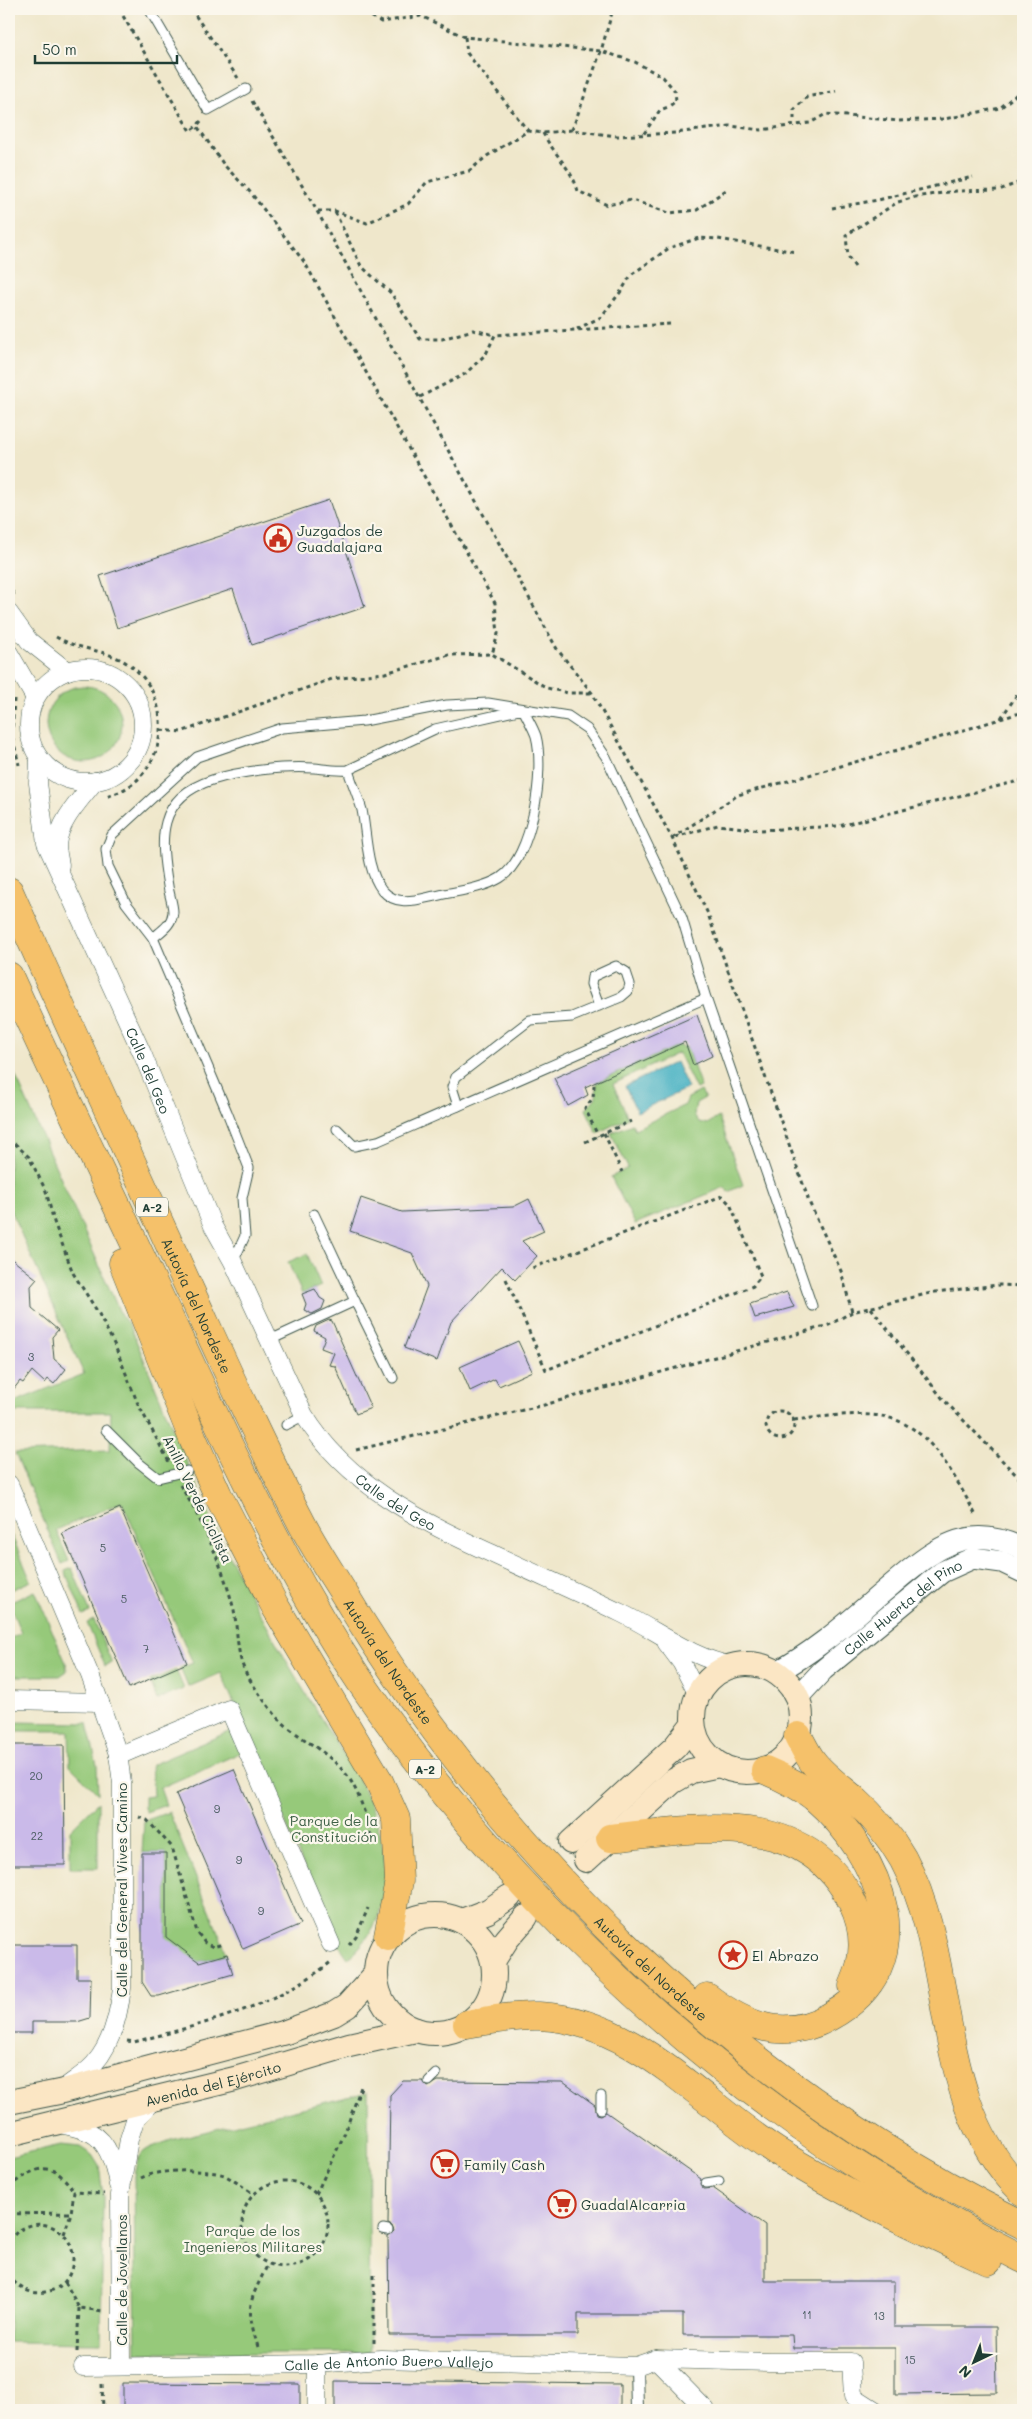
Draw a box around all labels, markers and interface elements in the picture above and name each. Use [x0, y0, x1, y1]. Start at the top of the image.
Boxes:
scale bar [35, 32, 178, 64]
text: 50 m [42, 39, 77, 59]
place label: Juzgados de Guadalajara [297, 521, 383, 556]
public building icon: Juzgados de Guadalajara [263, 523, 293, 553]
street label: Calle del Geo [122, 1024, 175, 1116]
road number: A-2 [136, 1198, 168, 1216]
street label: Autovía del Nordeste [158, 1234, 237, 1376]
house number: 3 [28, 1349, 35, 1364]
street label: Anillo Verde Ciclista [159, 1432, 237, 1566]
street label: Calle del Geo [352, 1469, 439, 1534]
house number: 5 [100, 1540, 106, 1555]
street label: Calle Huerta del Pino [839, 1555, 965, 1659]
house number: 5 [121, 1591, 127, 1606]
street label: Autovía del Nordeste [340, 1595, 437, 1728]
house number: 7 [143, 1641, 149, 1656]
road number: A-2 [409, 1760, 441, 1778]
house number: 20 [30, 1768, 43, 1783]
street label: Calle del General Vives Camino [112, 1783, 131, 1997]
house number: 9 [214, 1801, 221, 1816]
park label: Parque de la Constitución [290, 1811, 378, 1846]
house number: 22 [31, 1828, 43, 1843]
house number: 9 [236, 1852, 243, 1867]
house number: 9 [258, 1903, 265, 1918]
street label: Autovía del Nordeste [590, 1911, 712, 2025]
place icon: El Abrazo [718, 1940, 748, 1970]
place label: El Abrazo [752, 1946, 818, 1965]
street label: Avenida del Ejército [143, 2056, 283, 2110]
supermarket icon: Family Cash [430, 2149, 460, 2179]
place label: Family Cash [464, 2155, 545, 2174]
supermarket icon: GuadalAlcarria [547, 2189, 577, 2219]
place label: GuadalAlcarria [581, 2195, 686, 2214]
street label: Calle de Jovellanos [112, 2214, 131, 2346]
park label: Parque de los Ingenieros Militares [184, 2221, 322, 2256]
house number: 11 [802, 2307, 812, 2322]
house number: 13 [873, 2308, 885, 2323]
north arrow [950, 2336, 1000, 2386]
street label: Calle de Antonio Buero Vallejo [284, 2349, 494, 2374]
house number: 15 [904, 2352, 916, 2367]
text: N [954, 2361, 975, 2382]

